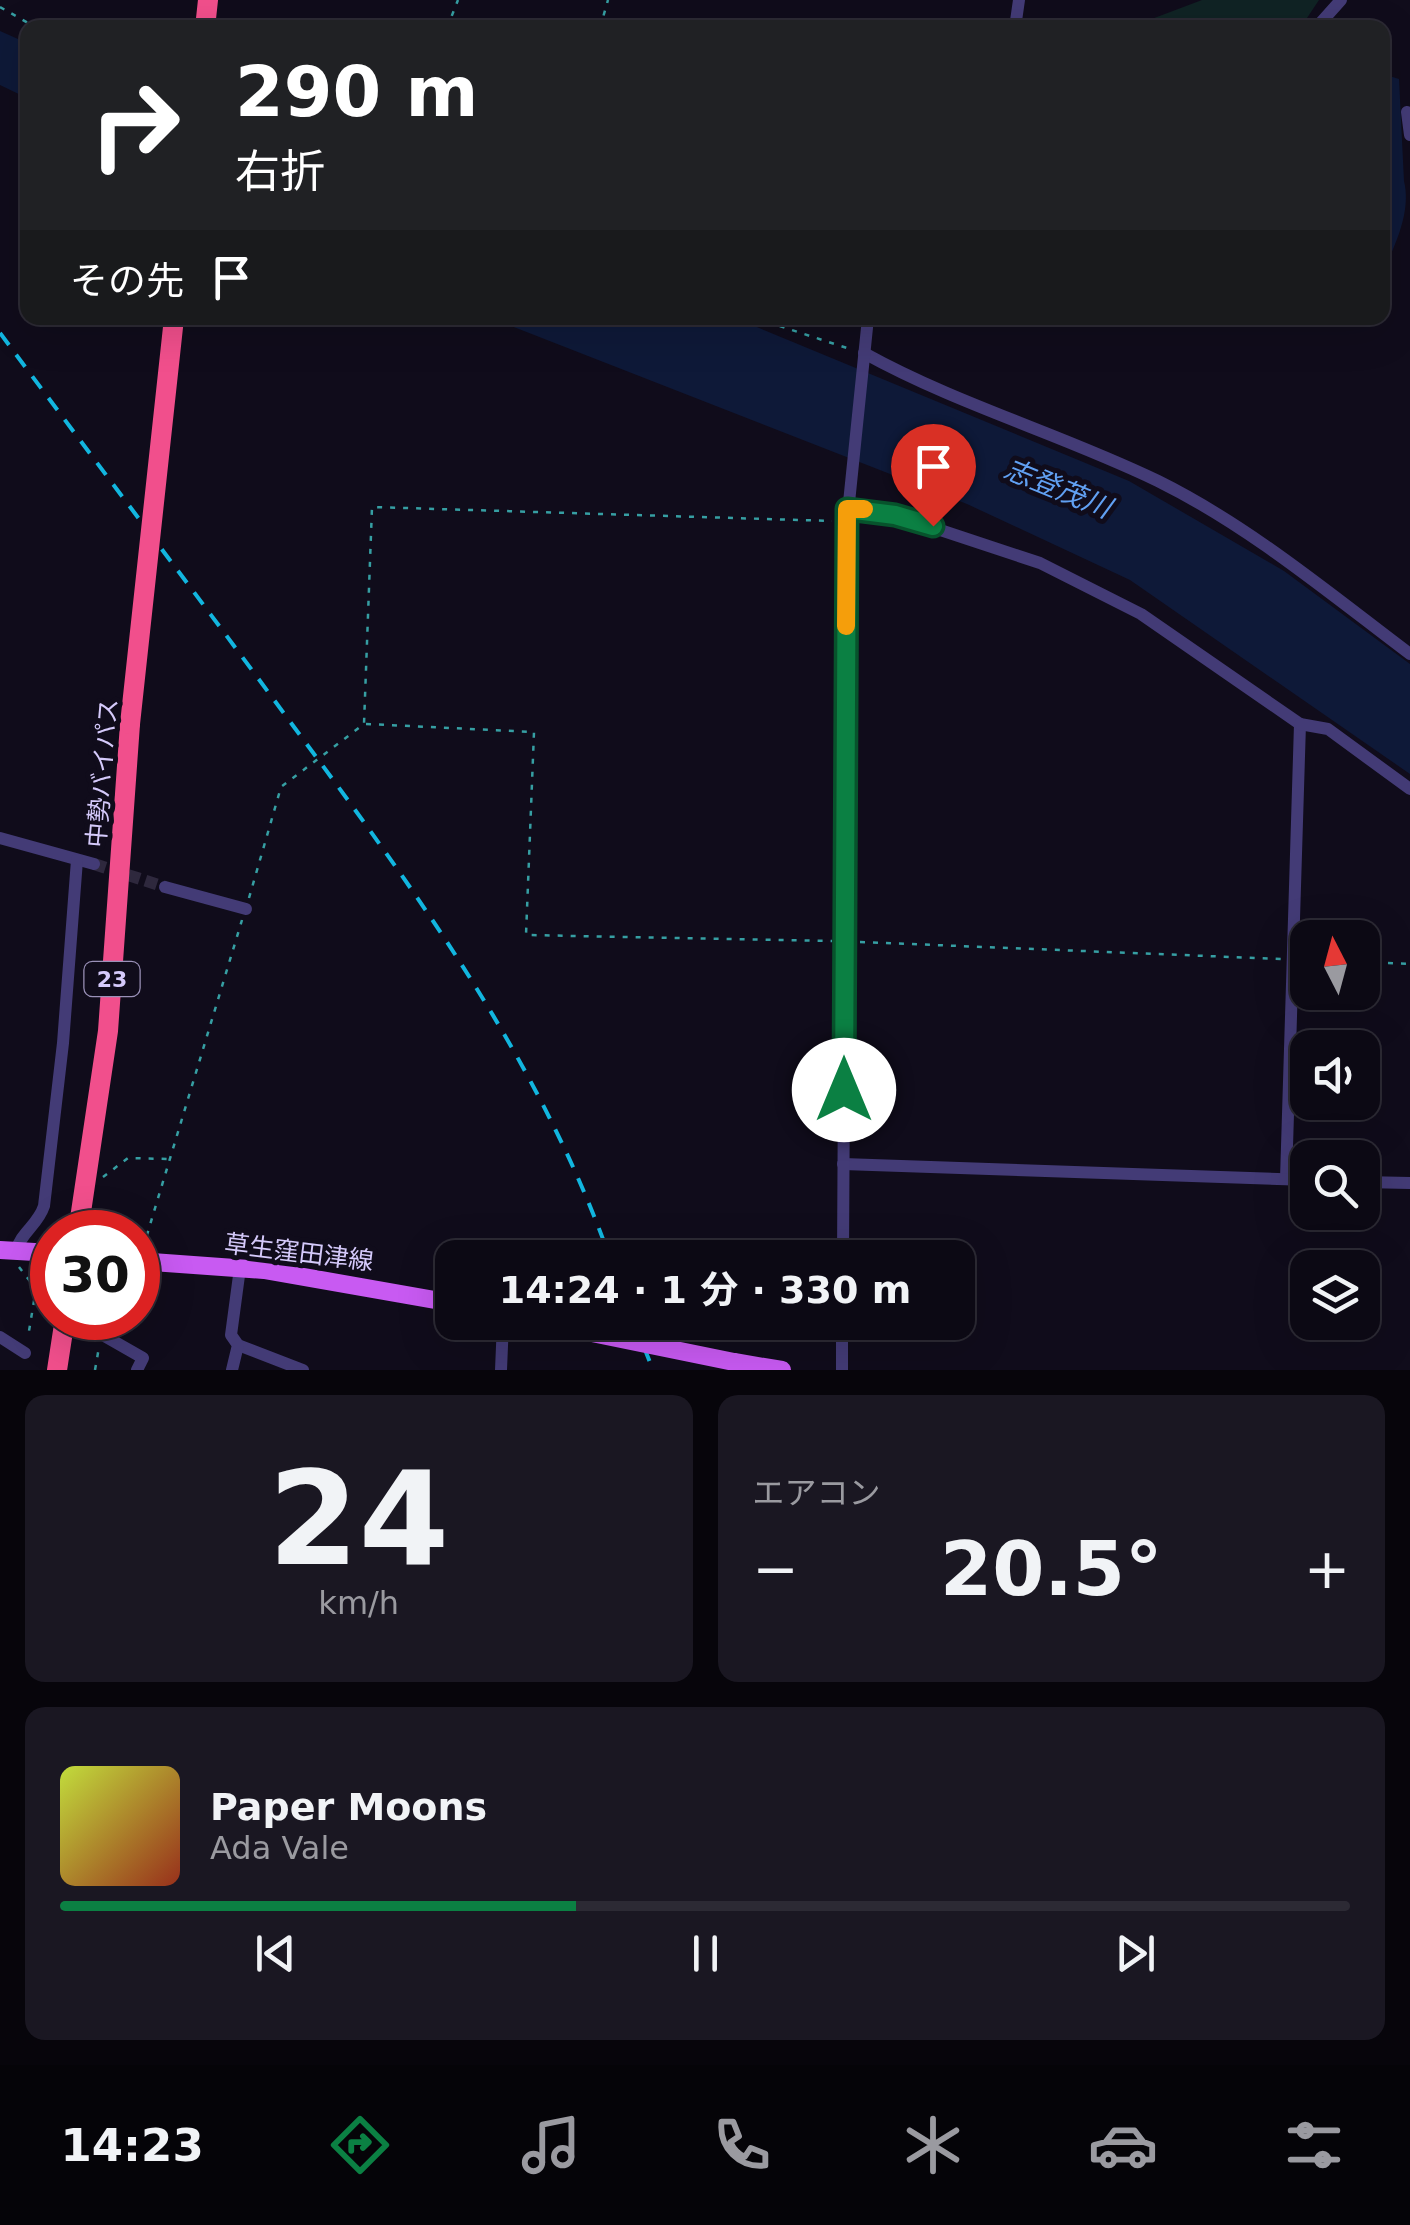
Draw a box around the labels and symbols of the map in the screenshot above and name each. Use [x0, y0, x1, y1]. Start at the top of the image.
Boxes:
pin [891, 424, 976, 527]
water label: 志登茂川 [1000, 452, 1119, 526]
street label: 中勢バイパス [82, 697, 123, 849]
north arrow [1290, 920, 1380, 1010]
road number: 23 [84, 962, 140, 996]
position arrow [792, 1038, 896, 1142]
speed limit sign: 30 [30, 1210, 160, 1340]
street label: 草生窪田津線 [223, 1229, 375, 1276]

